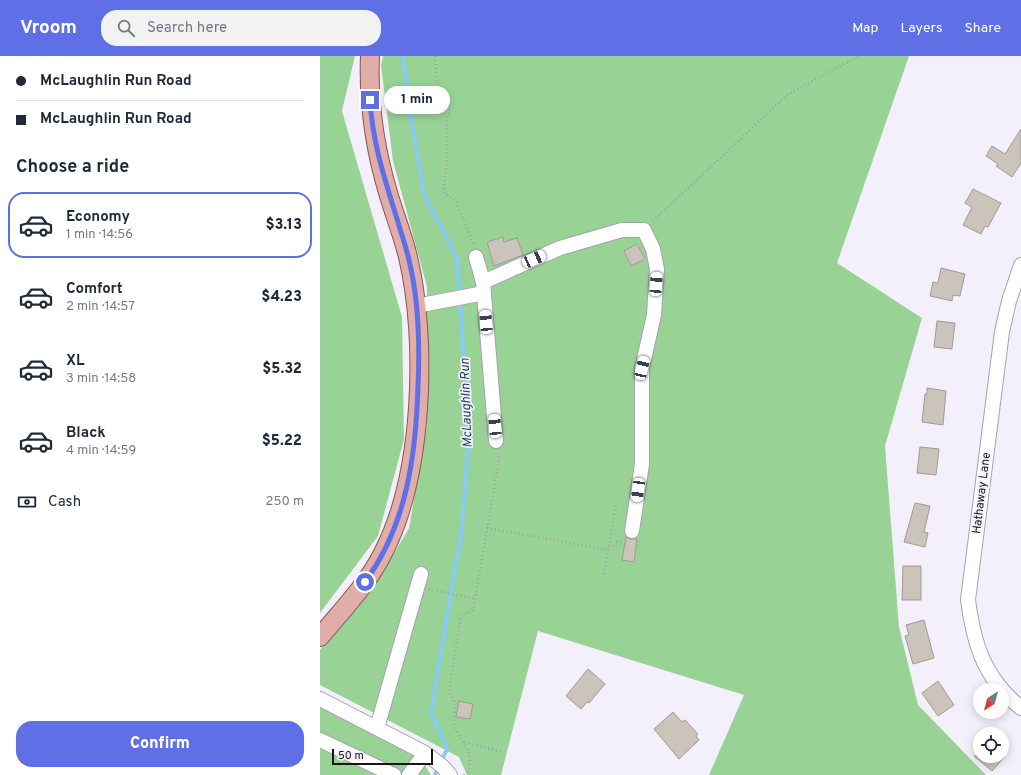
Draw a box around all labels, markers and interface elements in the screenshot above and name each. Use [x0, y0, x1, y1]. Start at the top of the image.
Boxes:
search box [101, 10, 381, 46]
text: Vroom [20, 16, 77, 40]
icon: search [115, 17, 137, 39]
text: Search here [147, 19, 227, 38]
text: Map [852, 20, 878, 37]
text: Layers [900, 20, 942, 37]
text: Share [964, 20, 1001, 37]
text: McLaughlin Run Road [40, 72, 192, 91]
callout: 1 min [384, 86, 450, 114]
route end [361, 91, 379, 109]
text: 1 min [401, 92, 433, 108]
text: McLaughlin Run Road [40, 110, 192, 129]
text: Choose a ride [16, 156, 129, 179]
icon: car [18, 207, 54, 243]
text: Economy [66, 208, 130, 227]
text: $3.13 [265, 216, 302, 235]
text: 1 min · 14:56 [66, 227, 133, 243]
car [521, 249, 547, 269]
car [649, 272, 663, 296]
icon: car [18, 279, 54, 315]
text: Comfort [66, 280, 123, 299]
text: $4.23 [261, 288, 302, 307]
text: 2 min · 14:57 [66, 299, 135, 315]
car [479, 310, 493, 334]
icon: car [18, 351, 54, 387]
text: XL [66, 352, 84, 371]
car [633, 355, 651, 381]
water label: McLaughlin Run [457, 358, 477, 448]
text: $5.32 [262, 360, 302, 379]
text: 3 min · 14:58 [66, 371, 136, 387]
car [488, 414, 502, 438]
icon: car [18, 423, 54, 459]
text: Black [66, 424, 106, 443]
text: $5.22 [262, 432, 302, 451]
text: 4 min · 14:59 [66, 443, 136, 459]
street label: Hathaway Lane [969, 451, 995, 535]
car [630, 477, 646, 503]
icon: cash [16, 491, 38, 513]
text: Cash [48, 493, 81, 512]
text: 250 m [266, 494, 304, 510]
route start [356, 573, 374, 591]
north arrow [973, 683, 1009, 719]
map controls [973, 683, 1009, 763]
button: Confirm [16, 721, 304, 767]
button: locate [973, 727, 1009, 763]
scale bar [332, 747, 433, 766]
text: 50 m [338, 749, 364, 763]

